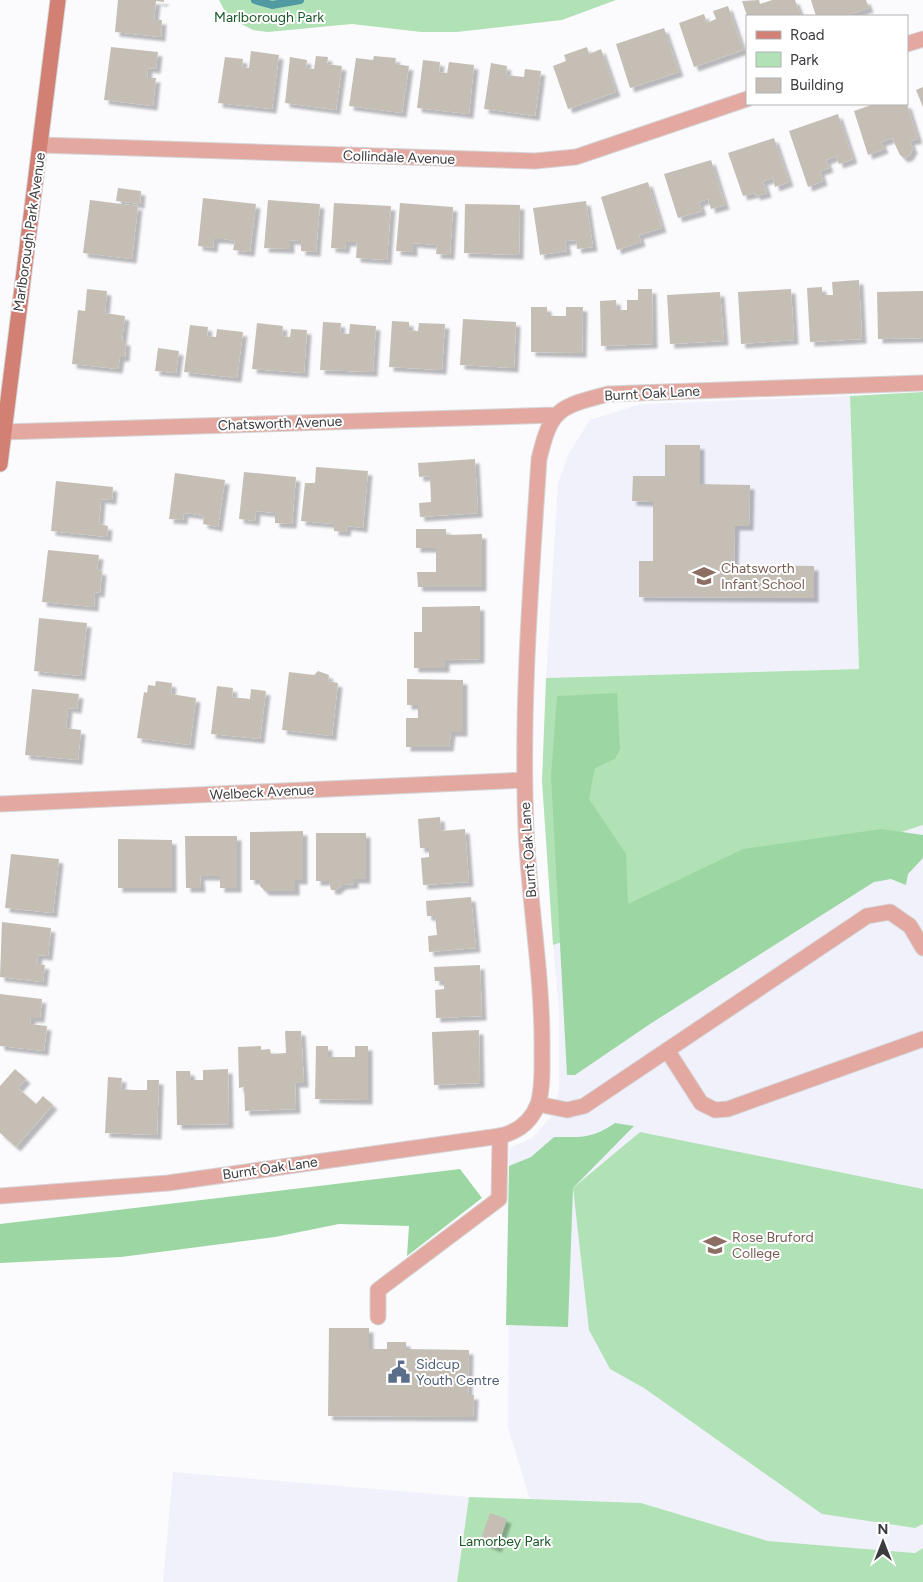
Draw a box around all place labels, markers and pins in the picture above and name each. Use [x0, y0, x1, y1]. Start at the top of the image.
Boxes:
place label: Chatsworth Infant School [721, 560, 805, 593]
school or university icon: Chatsworth Infant School [691, 563, 717, 589]
place label: Rose Bruford College [732, 1229, 814, 1262]
school or university icon: Rose Bruford College [702, 1232, 728, 1258]
place label: Sidcup Youth Centre [416, 1356, 500, 1389]
public building icon: Sidcup Youth Centre [386, 1359, 412, 1385]

